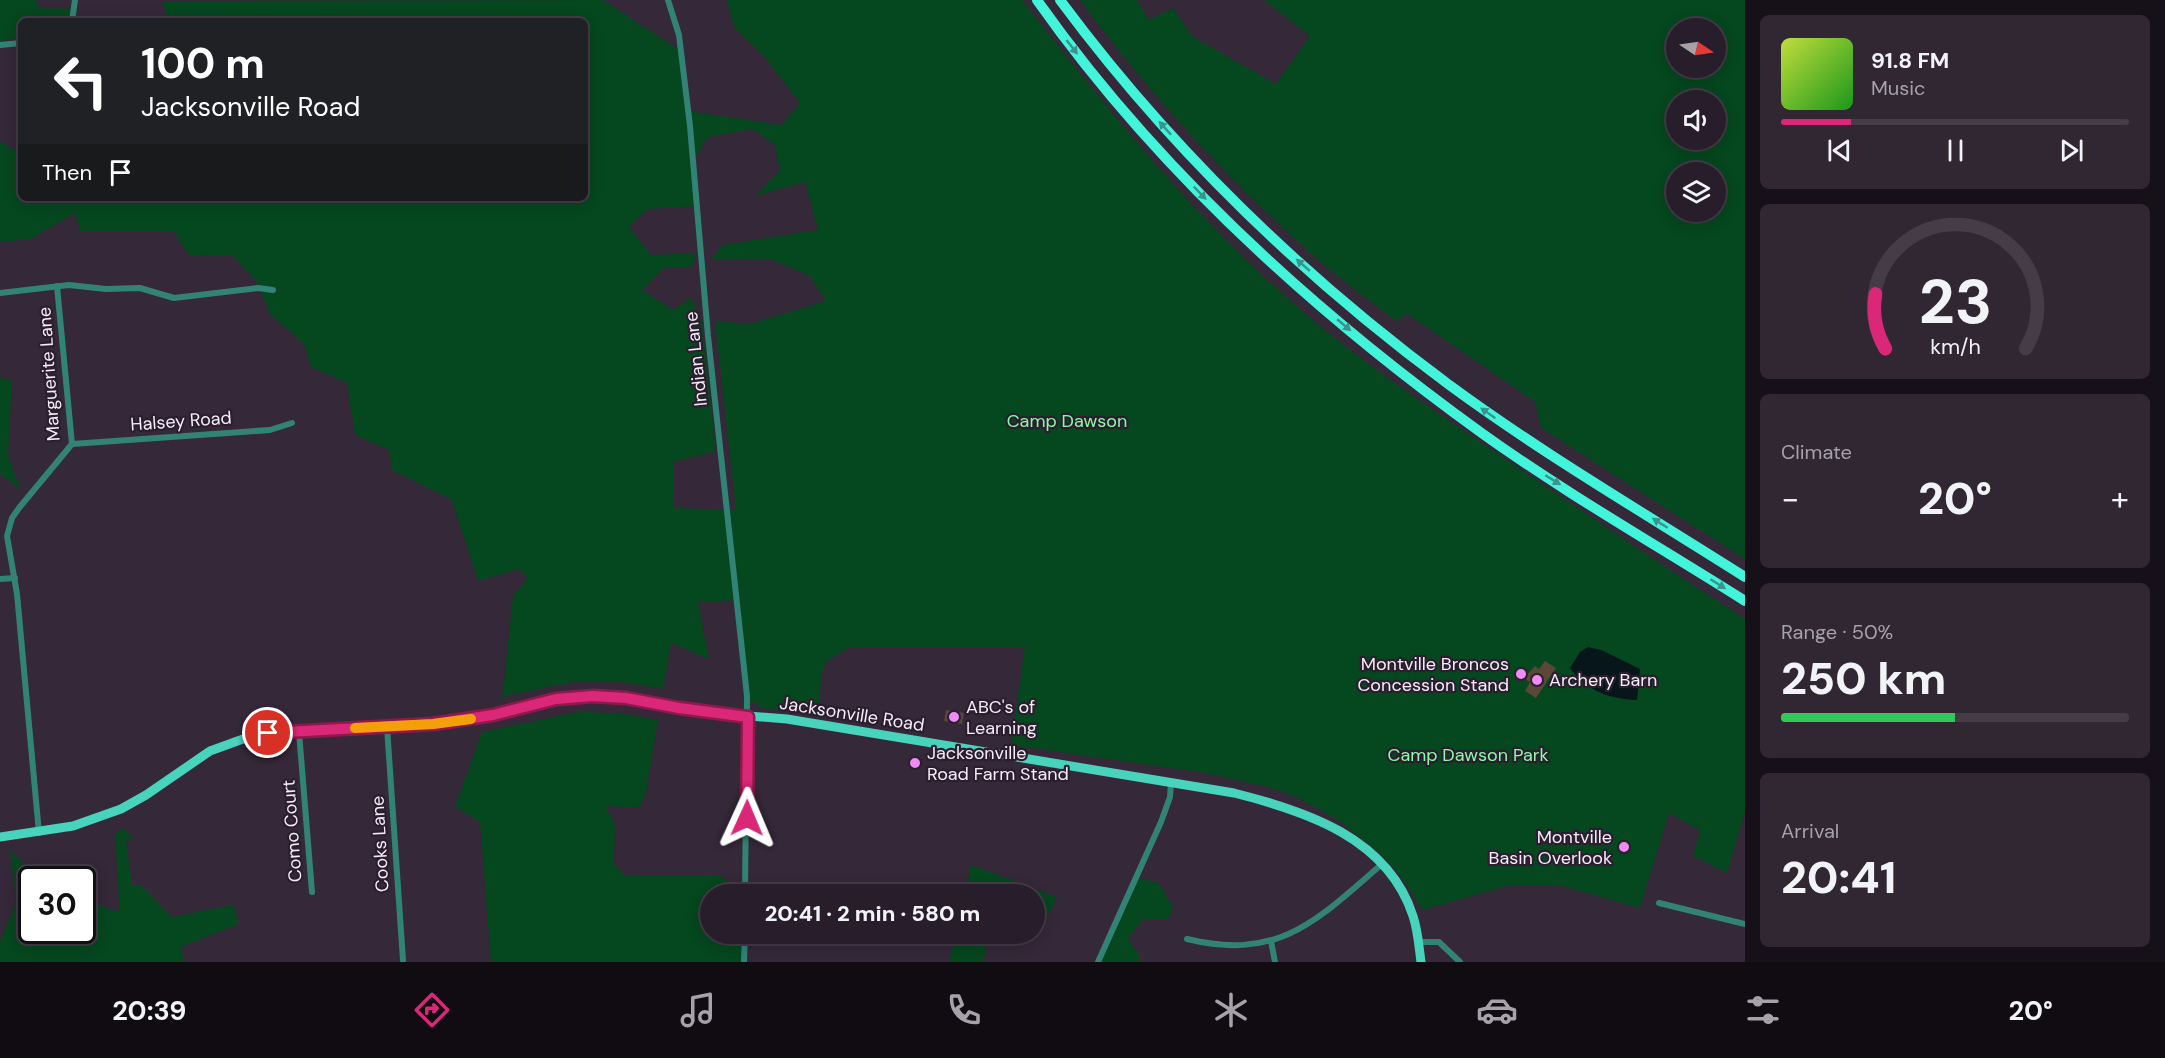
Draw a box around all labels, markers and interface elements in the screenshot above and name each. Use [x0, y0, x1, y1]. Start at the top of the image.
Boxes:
north arrow [1666, 18, 1726, 78]
map controls [1666, 18, 1726, 222]
text: 100 m [141, 36, 265, 91]
one-way arrow [1065, 39, 1077, 54]
icon: left [42, 42, 120, 120]
text: 91.8 FM [1871, 46, 1949, 75]
text: Music [1871, 75, 1926, 101]
text: Jacksonville Road [141, 89, 360, 124]
button: sound [1666, 90, 1726, 150]
one-way arrow [1159, 121, 1172, 136]
icon: previous [1823, 134, 1856, 167]
icon: pause [1939, 134, 1972, 167]
icon: next [2055, 134, 2088, 167]
icon: arrive [104, 156, 137, 189]
text: Then [42, 158, 92, 187]
button: layers [1666, 162, 1726, 222]
one-way arrow [1193, 186, 1207, 201]
one-way arrow [1296, 259, 1311, 272]
text: 23 [1918, 261, 1992, 342]
street label: Marguerite Lane [32, 306, 66, 442]
street label: Indian Lane [679, 311, 713, 407]
one-way arrow [1336, 318, 1351, 331]
text: km/h [1930, 333, 1980, 361]
street label: Halsey Road [129, 405, 233, 437]
one-way arrow [1480, 407, 1497, 418]
park label: Camp Dawson [1007, 409, 1127, 433]
text: Climate [1781, 439, 1852, 465]
text: 20° [1918, 469, 1992, 528]
one-way arrow [1545, 474, 1561, 485]
text: − [1781, 477, 1799, 520]
text: + [2111, 477, 2129, 520]
one-way arrow [1652, 518, 1668, 529]
one-way arrow [1710, 578, 1726, 589]
text: Range · 50% [1781, 619, 1893, 645]
text: 250 km [1781, 649, 1946, 708]
place label: Montville Broncos Concession Stand [1357, 652, 1509, 697]
marker: Montville Broncos Concession Stand [1514, 667, 1528, 681]
place label: Archery Barn [1549, 668, 1657, 692]
marker: Archery Barn [1530, 673, 1544, 687]
street label: Jacksonville Road [778, 691, 926, 737]
place label: ABC's of Learning [966, 695, 1037, 740]
pin [242, 707, 293, 758]
marker: ABC's of Learning [947, 710, 961, 724]
icon: arrive [251, 716, 284, 749]
place label: Jacksonville Road Farm Stand [927, 741, 1069, 786]
park label: Camp Dawson Park [1388, 743, 1548, 767]
marker: Jacksonville Road Farm Stand [908, 756, 922, 770]
street label: Como Court [276, 779, 308, 883]
position arrow [715, 786, 779, 850]
street label: Cooks Lane [365, 795, 395, 893]
text: Arrival [1781, 818, 1839, 844]
place label: Montville Basin Overlook [1489, 825, 1612, 870]
marker: Montville Basin Overlook [1617, 840, 1631, 854]
text: 20:41 [1781, 848, 1896, 907]
speed limit sign: 30 [18, 866, 96, 944]
text: 20:41 · 2 min · 580 m [765, 899, 980, 928]
icon: directions [411, 989, 453, 1031]
icon: music [677, 989, 719, 1031]
icon: phone [943, 989, 985, 1031]
icon: climate [1210, 989, 1252, 1031]
icon: car [1476, 989, 1518, 1031]
icon: filters [1742, 989, 1784, 1031]
text: 20:39 [112, 993, 186, 1028]
text: 20° [2008, 993, 2053, 1028]

